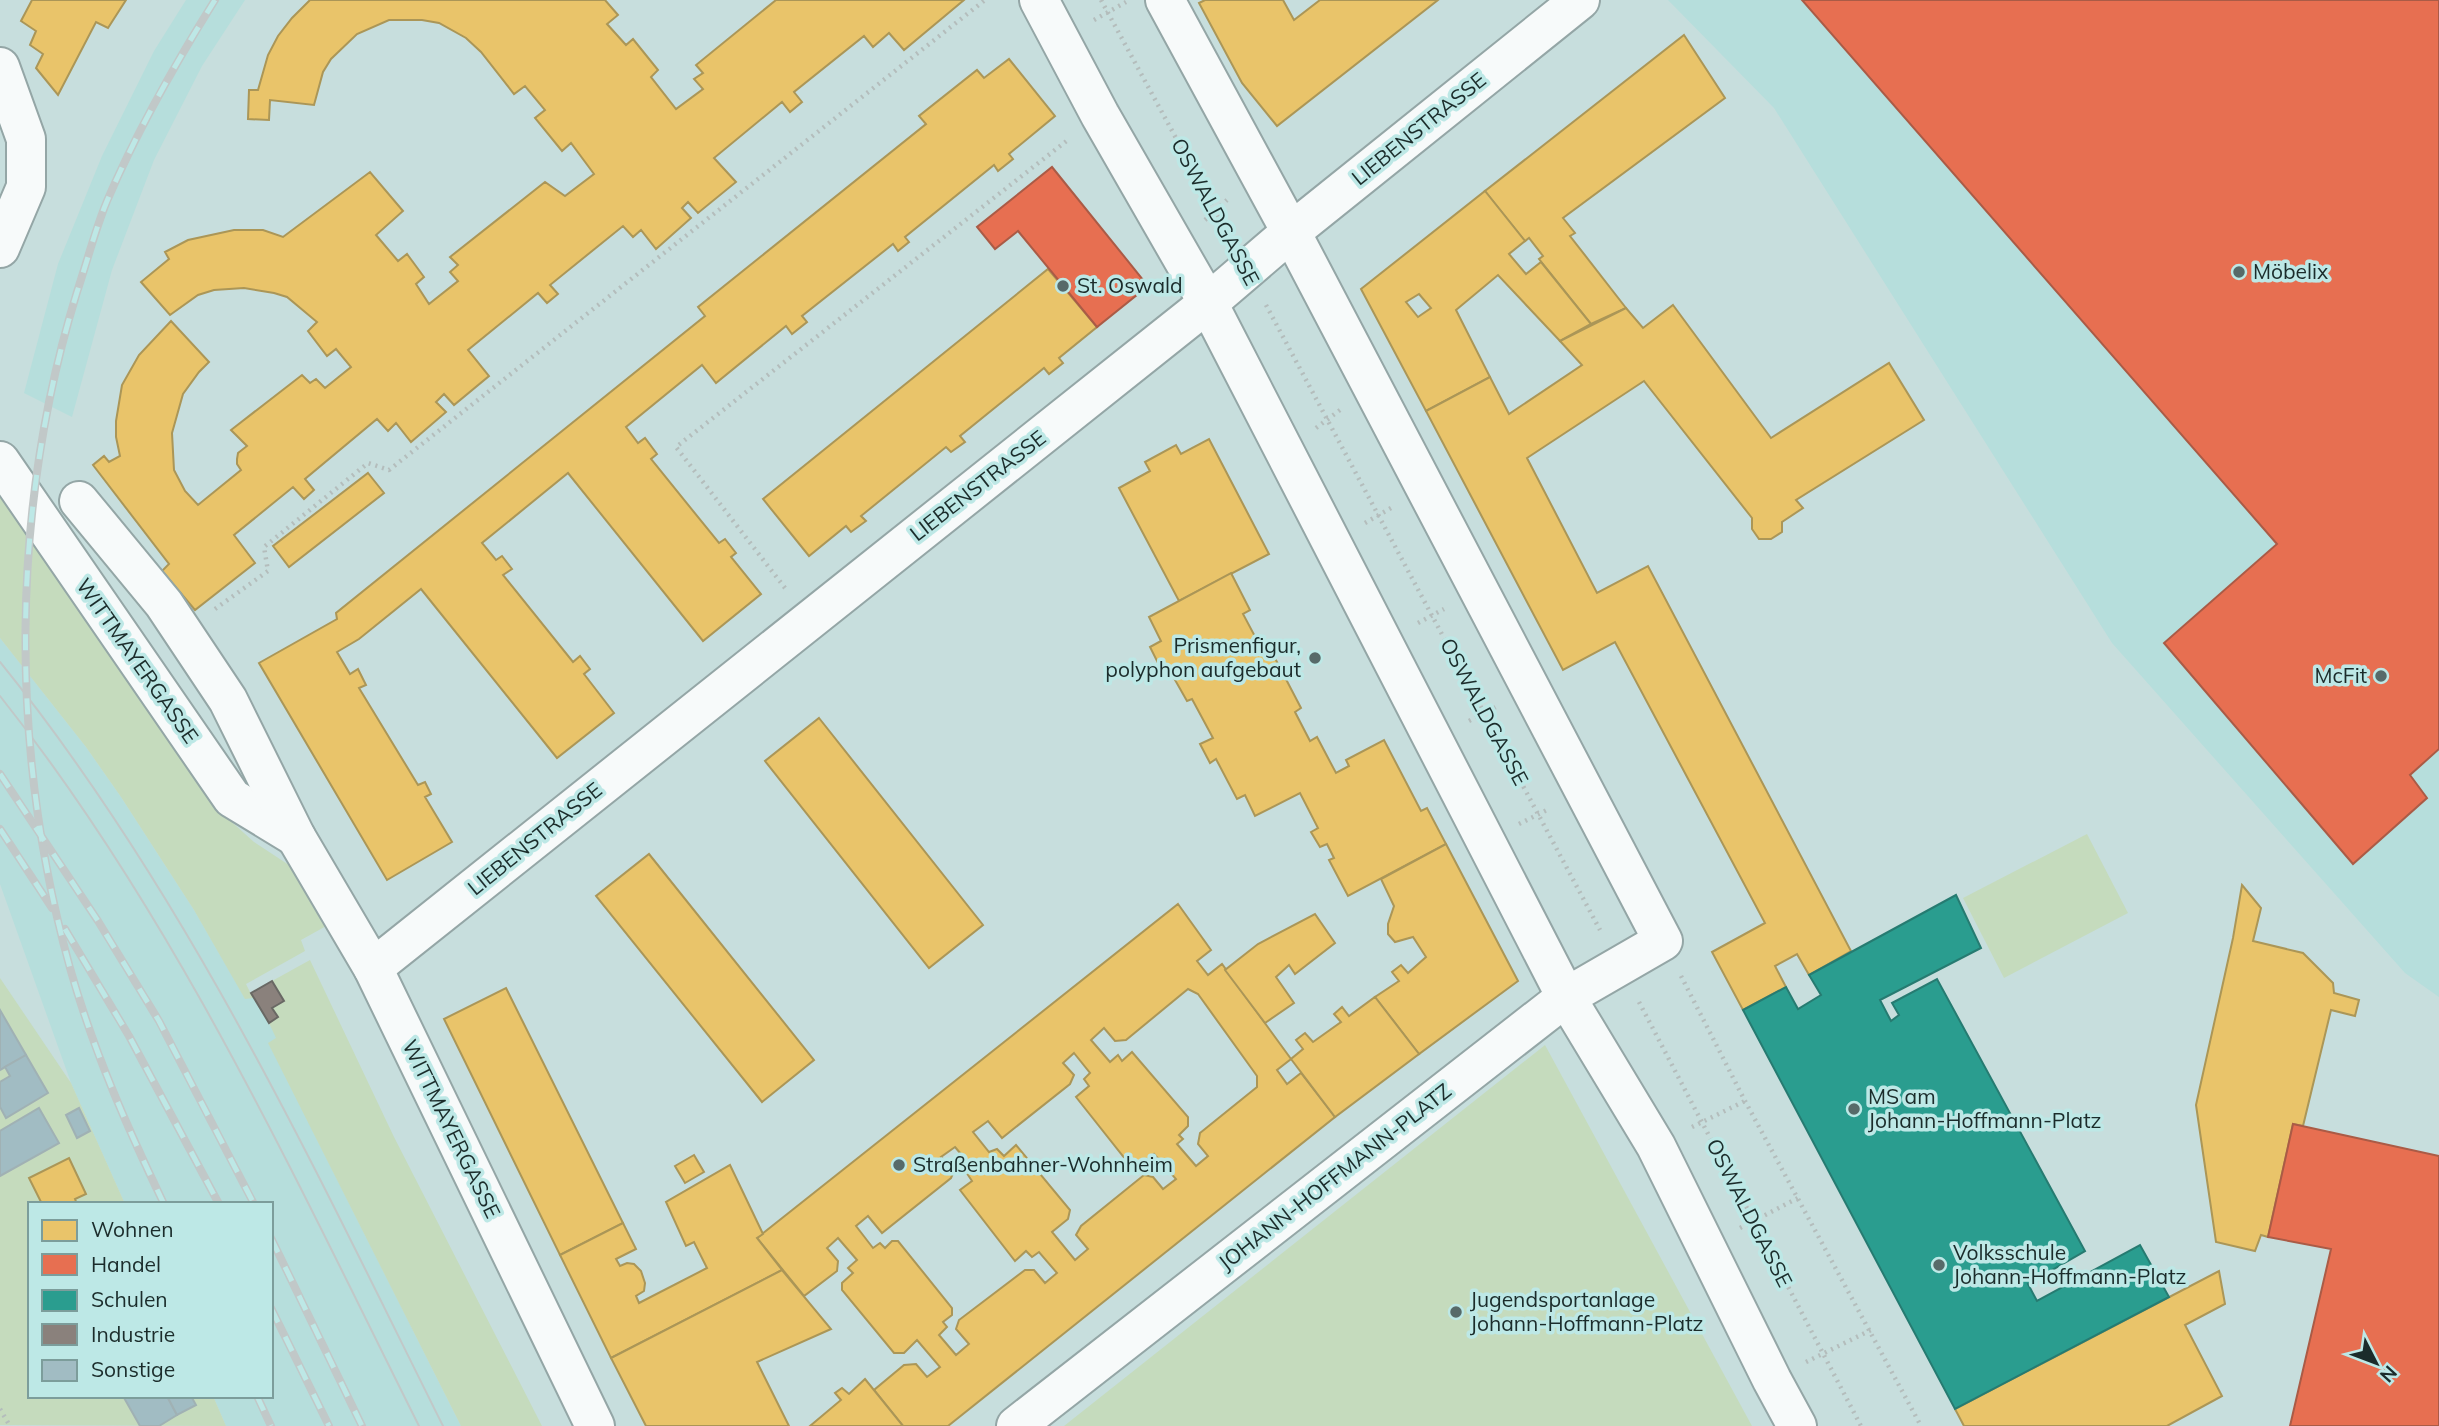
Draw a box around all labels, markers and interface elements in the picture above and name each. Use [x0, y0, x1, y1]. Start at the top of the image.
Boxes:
street label: LIEBENSTRASSE [1346, 66, 1491, 190]
street label: OSWALDGASSE [1166, 133, 1266, 290]
place label: Möbelix [2253, 258, 2328, 284]
marker: Möbelix [2231, 264, 2247, 280]
place label: St. Oswald [1077, 272, 1183, 298]
marker: St. Oswald [1055, 278, 1071, 294]
street label: LIEBENSTRASSE [904, 424, 1050, 546]
street label: WITTMAYERGASSE [71, 573, 205, 748]
place label: Prismenfigur, polyphon aufgebaut [1105, 632, 1301, 682]
street label: OSWALDGASSE [1435, 633, 1535, 790]
marker: Prismenfigur, polyphon aufgebaut [1307, 650, 1323, 666]
place label: McFit [2314, 662, 2367, 688]
marker: McFit [2373, 668, 2389, 684]
street label: LIEBENSTRASSE [462, 776, 607, 900]
street label: WITTMAYERGASSE [397, 1035, 506, 1222]
street label: JOHANN-HOFFMANN-PLATZ [1213, 1077, 1456, 1275]
place label: MS am Johann-Hoffmann-Platz [1868, 1083, 2101, 1133]
marker: MS am Johann-Hoffmann-Platz [1846, 1101, 1862, 1117]
street label: OSWALDGASSE [1701, 1134, 1798, 1291]
place label: Straßenbahner-Wohnheim [913, 1151, 1173, 1177]
marker: Straßenbahner-Wohnheim [891, 1157, 907, 1173]
legend [28, 1202, 273, 1398]
text: Wohnen [91, 1216, 173, 1242]
place label: Volksschule Johann-Hoffmann-Platz [1953, 1239, 2186, 1289]
text: Handel [91, 1251, 161, 1277]
marker: Volksschule Johann-Hoffmann-Platz [1931, 1257, 1947, 1273]
text: Schulen [91, 1286, 168, 1312]
place label: Jugendsportanlage Johann-Hoffmann-Platz [1470, 1286, 1703, 1336]
marker: Jugendsportanlage Johann-Hoffmann-Platz [1448, 1304, 1464, 1320]
text: Industrie [91, 1321, 175, 1347]
north arrow [2341, 1328, 2411, 1398]
text: Sonstige [91, 1356, 175, 1382]
text: N [2375, 1361, 2402, 1388]

